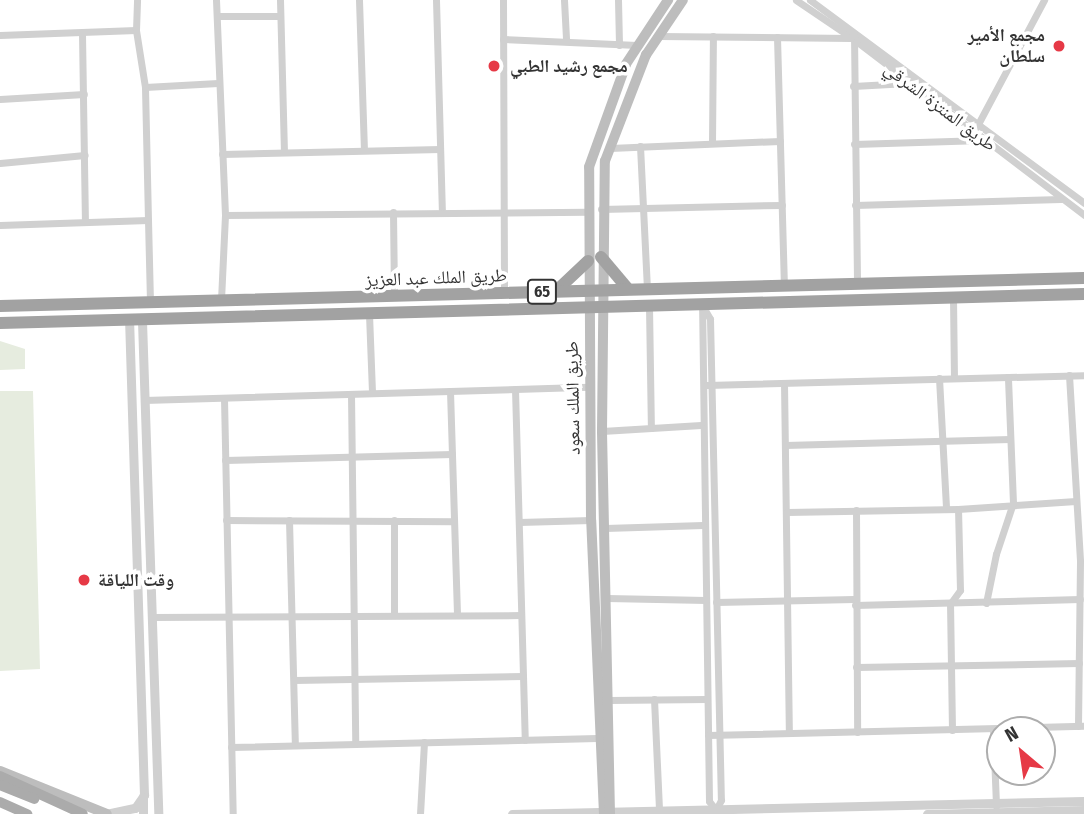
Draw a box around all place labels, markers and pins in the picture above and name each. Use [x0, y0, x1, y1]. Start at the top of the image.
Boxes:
place label: مجمع الأمير سلطان [968, 25, 1045, 68]
marker: مجمع الأمير سلطان [1051, 38, 1067, 54]
place label: مجمع رشيد الطبي [510, 55, 628, 77]
marker: مجمع رشيد الطبي [484, 56, 504, 76]
place label: وقت اللياقة [98, 569, 174, 591]
marker: وقت اللياقة [76, 572, 92, 588]

